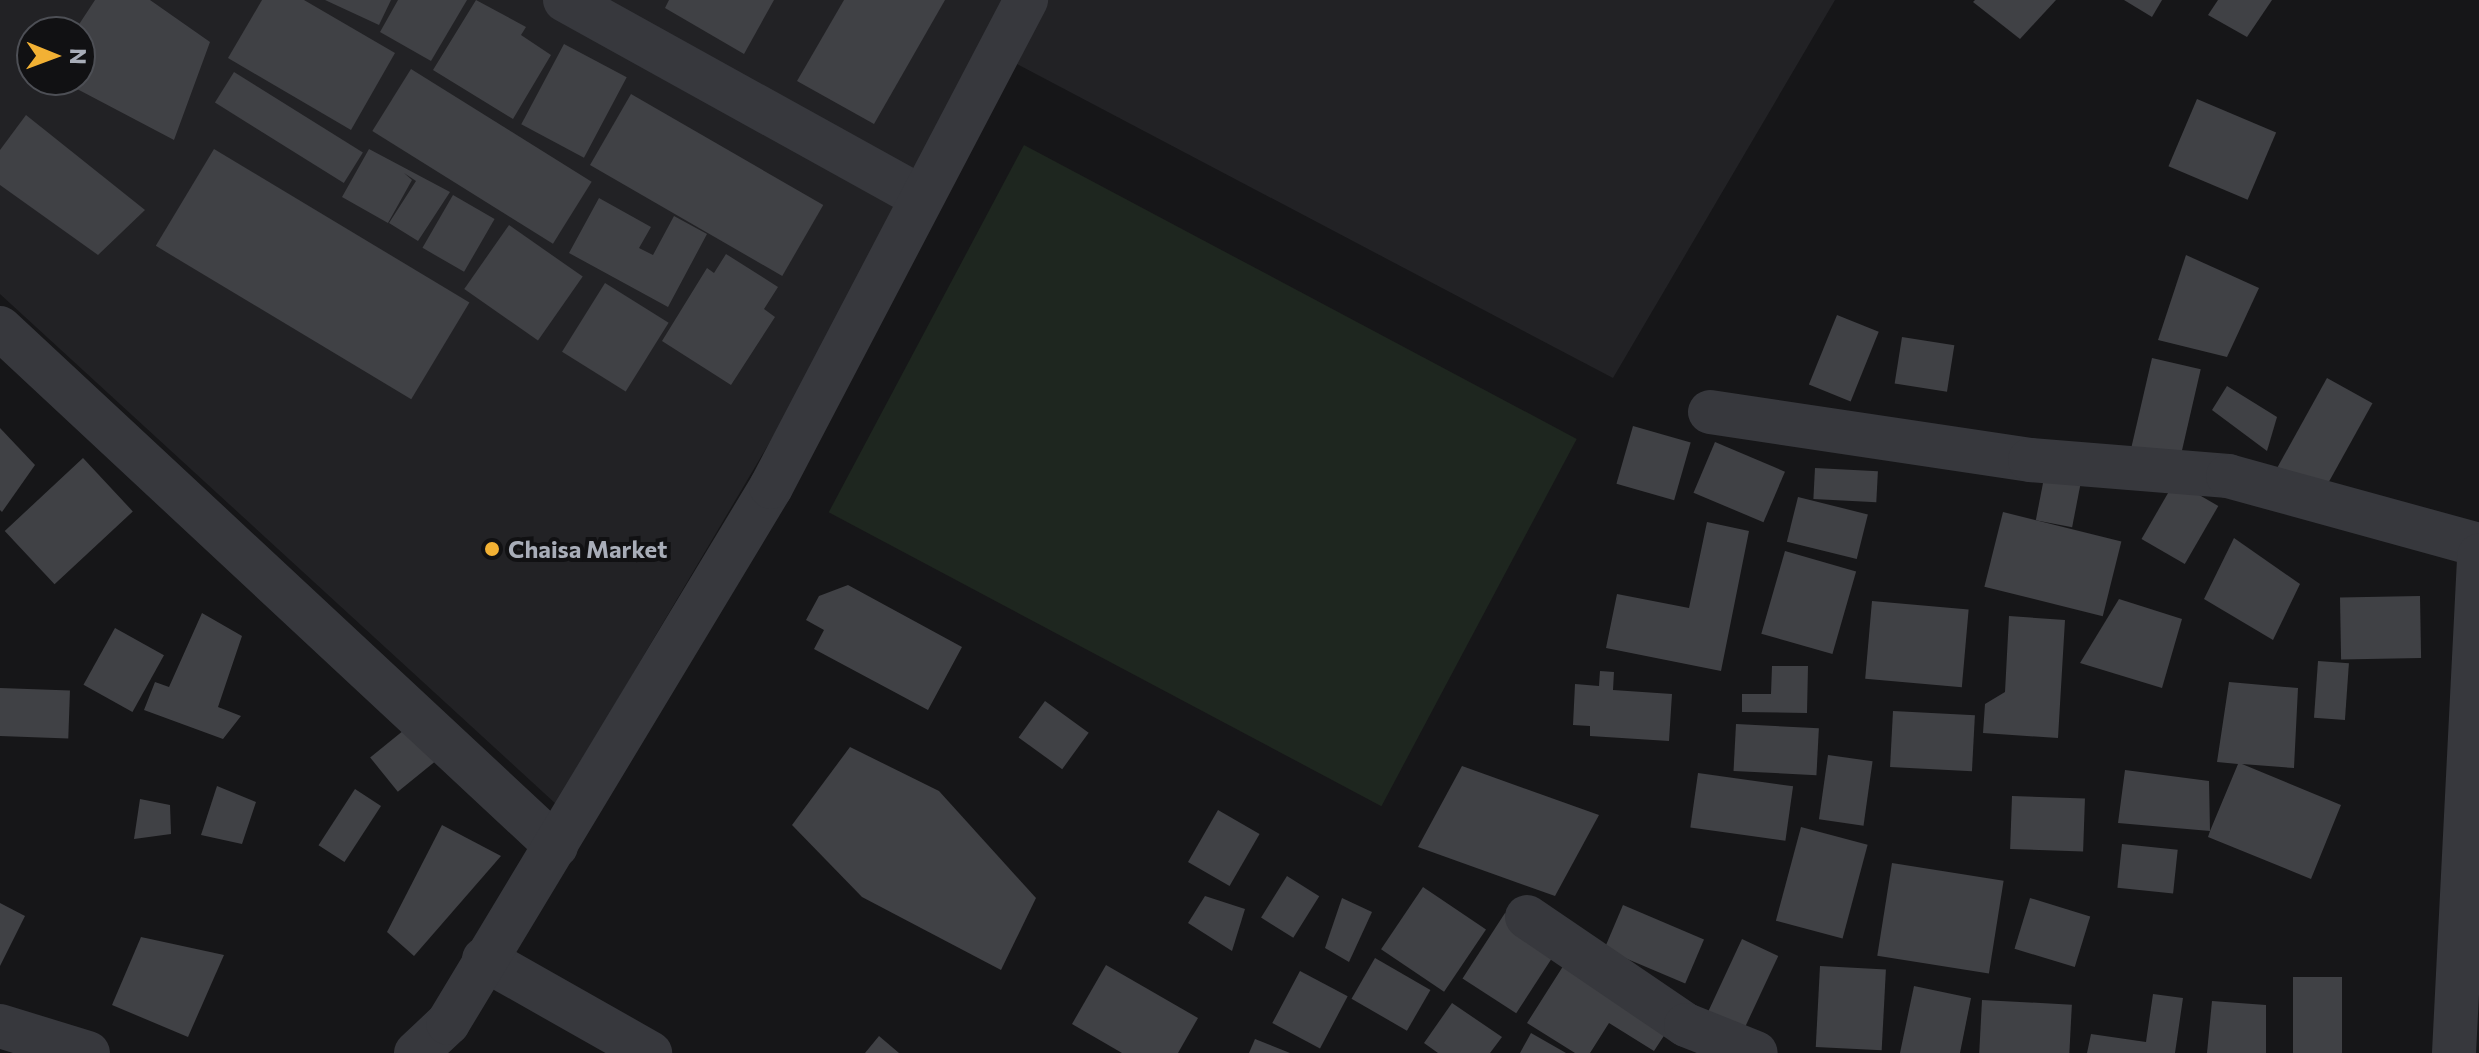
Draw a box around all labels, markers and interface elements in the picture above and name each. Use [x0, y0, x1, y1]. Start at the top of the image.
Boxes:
north arrow [16, 16, 96, 96]
text: N [65, 48, 92, 65]
place label: Chaisa Market [508, 535, 667, 563]
marker: Chaisa Market [483, 540, 501, 558]

